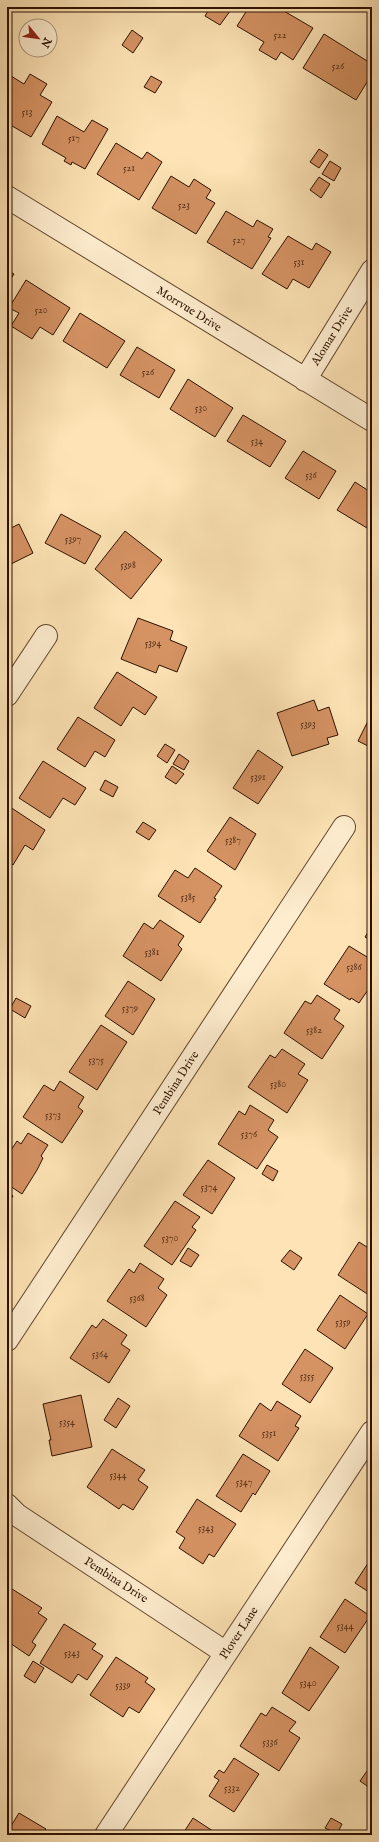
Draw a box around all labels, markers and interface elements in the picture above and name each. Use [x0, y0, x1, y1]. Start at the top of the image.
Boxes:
north arrow [18, 18, 58, 58]
house number: 522 [274, 29, 287, 42]
text: N [37, 34, 55, 50]
house number: 526 [332, 60, 345, 73]
house number: 513 [21, 106, 33, 119]
house number: 517 [68, 132, 80, 145]
house number: 521 [123, 162, 135, 175]
house number: 523 [178, 199, 190, 212]
house number: 527 [233, 234, 246, 247]
house number: 531 [293, 256, 305, 269]
street label: Morrvue Drive [154, 283, 225, 335]
street label: Alomar Drive [307, 303, 356, 369]
house number: 520 [34, 304, 48, 317]
house number: 526 [142, 366, 155, 379]
house number: 530 [195, 402, 207, 415]
house number: 534 [251, 435, 263, 448]
house number: 536 [305, 469, 318, 482]
house number: 5397 [65, 533, 82, 546]
house number: 5398 [120, 559, 136, 572]
house number: 5394 [145, 637, 161, 650]
house number: 5393 [300, 718, 316, 731]
house number: 5391 [250, 771, 266, 784]
house number: 5387 [225, 834, 241, 847]
house number: 5385 [181, 891, 196, 904]
house number: 5381 [144, 946, 160, 959]
house number: 5386 [346, 961, 363, 974]
house number: 5379 [122, 1002, 138, 1015]
house number: 5382 [306, 1024, 322, 1037]
street label: Pembina Drive [150, 1048, 202, 1118]
house number: 5375 [88, 1054, 104, 1067]
house number: 5380 [270, 1078, 286, 1091]
house number: 5373 [45, 1109, 61, 1122]
house number: 5376 [241, 1128, 258, 1141]
house number: 5374 [201, 1181, 218, 1194]
house number: 5370 [162, 1232, 179, 1245]
house number: 5368 [129, 1292, 145, 1305]
house number: 5359 [335, 1316, 351, 1329]
house number: 5364 [92, 1348, 108, 1361]
house number: 5355 [300, 1370, 315, 1383]
house number: 5354 [59, 1416, 75, 1429]
house number: 5351 [262, 1427, 277, 1440]
house number: 5344 [109, 1469, 127, 1482]
house number: 5347 [236, 1476, 253, 1489]
house number: 5343 [198, 1522, 214, 1535]
street label: Pembina Drive [81, 1554, 151, 1606]
street label: Plover Lane [216, 1603, 262, 1662]
house number: 5344 [336, 1620, 354, 1633]
house number: 5343 [64, 1647, 80, 1660]
house number: 5340 [299, 1677, 317, 1690]
house number: 5339 [115, 1679, 131, 1692]
house number: 5336 [262, 1736, 278, 1749]
house number: 5332 [224, 1782, 240, 1795]

